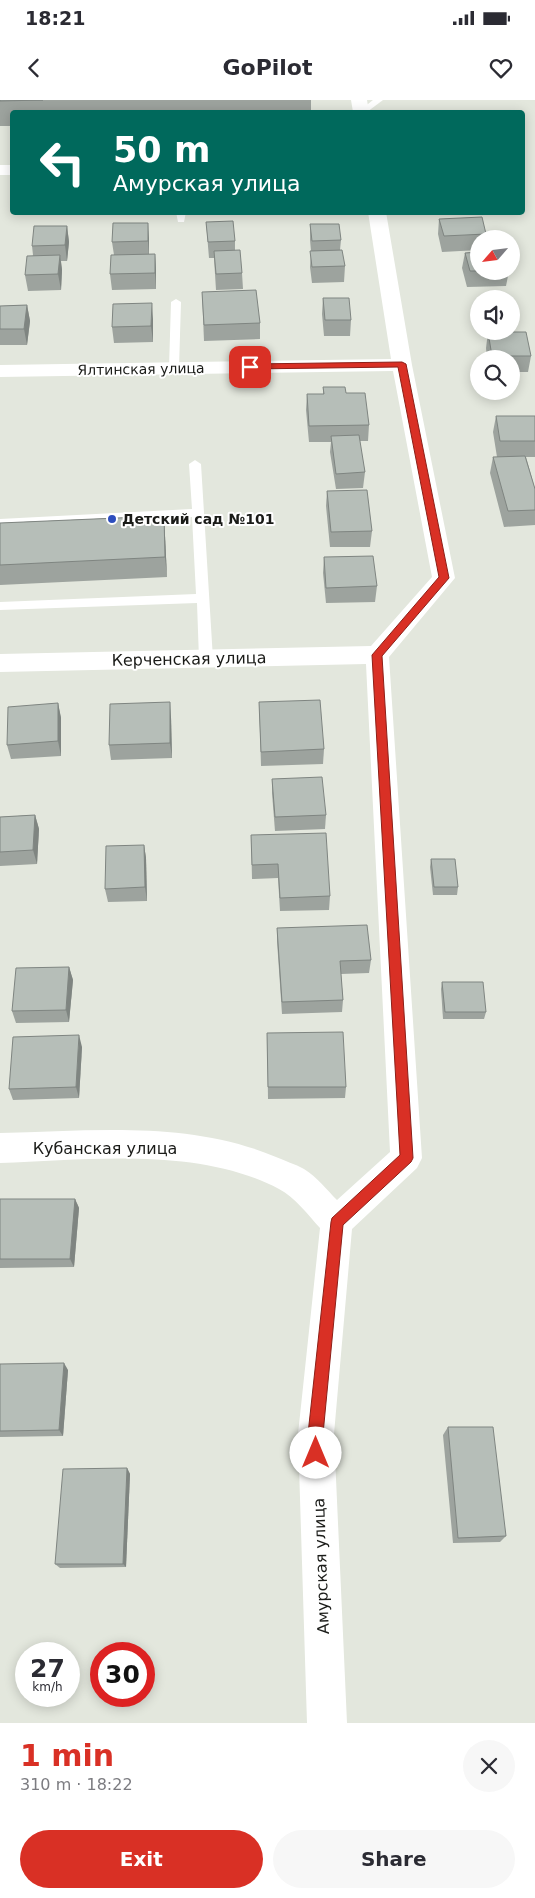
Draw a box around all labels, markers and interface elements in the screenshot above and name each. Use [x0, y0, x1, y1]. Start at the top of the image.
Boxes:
text: 18:21 [25, 7, 85, 29]
icon: back [20, 54, 48, 82]
icon: heart [487, 54, 515, 82]
text: GoPilot [222, 55, 313, 80]
icon: left [30, 130, 95, 195]
text: 50 m [113, 130, 210, 170]
text: Амурская улица [113, 171, 301, 196]
north arrow [470, 230, 520, 280]
map controls [470, 230, 520, 400]
button: sound [470, 290, 520, 340]
pin [229, 346, 271, 388]
button: search [470, 350, 520, 400]
icon: arrive [236, 353, 264, 381]
street label: Ялтинская улица [77, 360, 205, 378]
place label: Детский сад №101 [122, 511, 274, 527]
marker: Детский сад №101 [106, 513, 118, 525]
street label: Керченская улица [111, 648, 267, 670]
street label: Кубанская улица [33, 1139, 177, 1158]
position arrow [289, 1426, 341, 1478]
street label: Амурская улица [309, 1498, 333, 1634]
speed limit sign: 30 [90, 1642, 155, 1707]
text: 27 [30, 1654, 65, 1683]
text: km/h [32, 1680, 63, 1694]
text: 1 min [20, 1738, 114, 1773]
button: close [463, 1740, 515, 1792]
text: 310 m · 18:22 [20, 1775, 133, 1794]
button: Exit [20, 1830, 263, 1888]
button: Share [273, 1830, 515, 1888]

